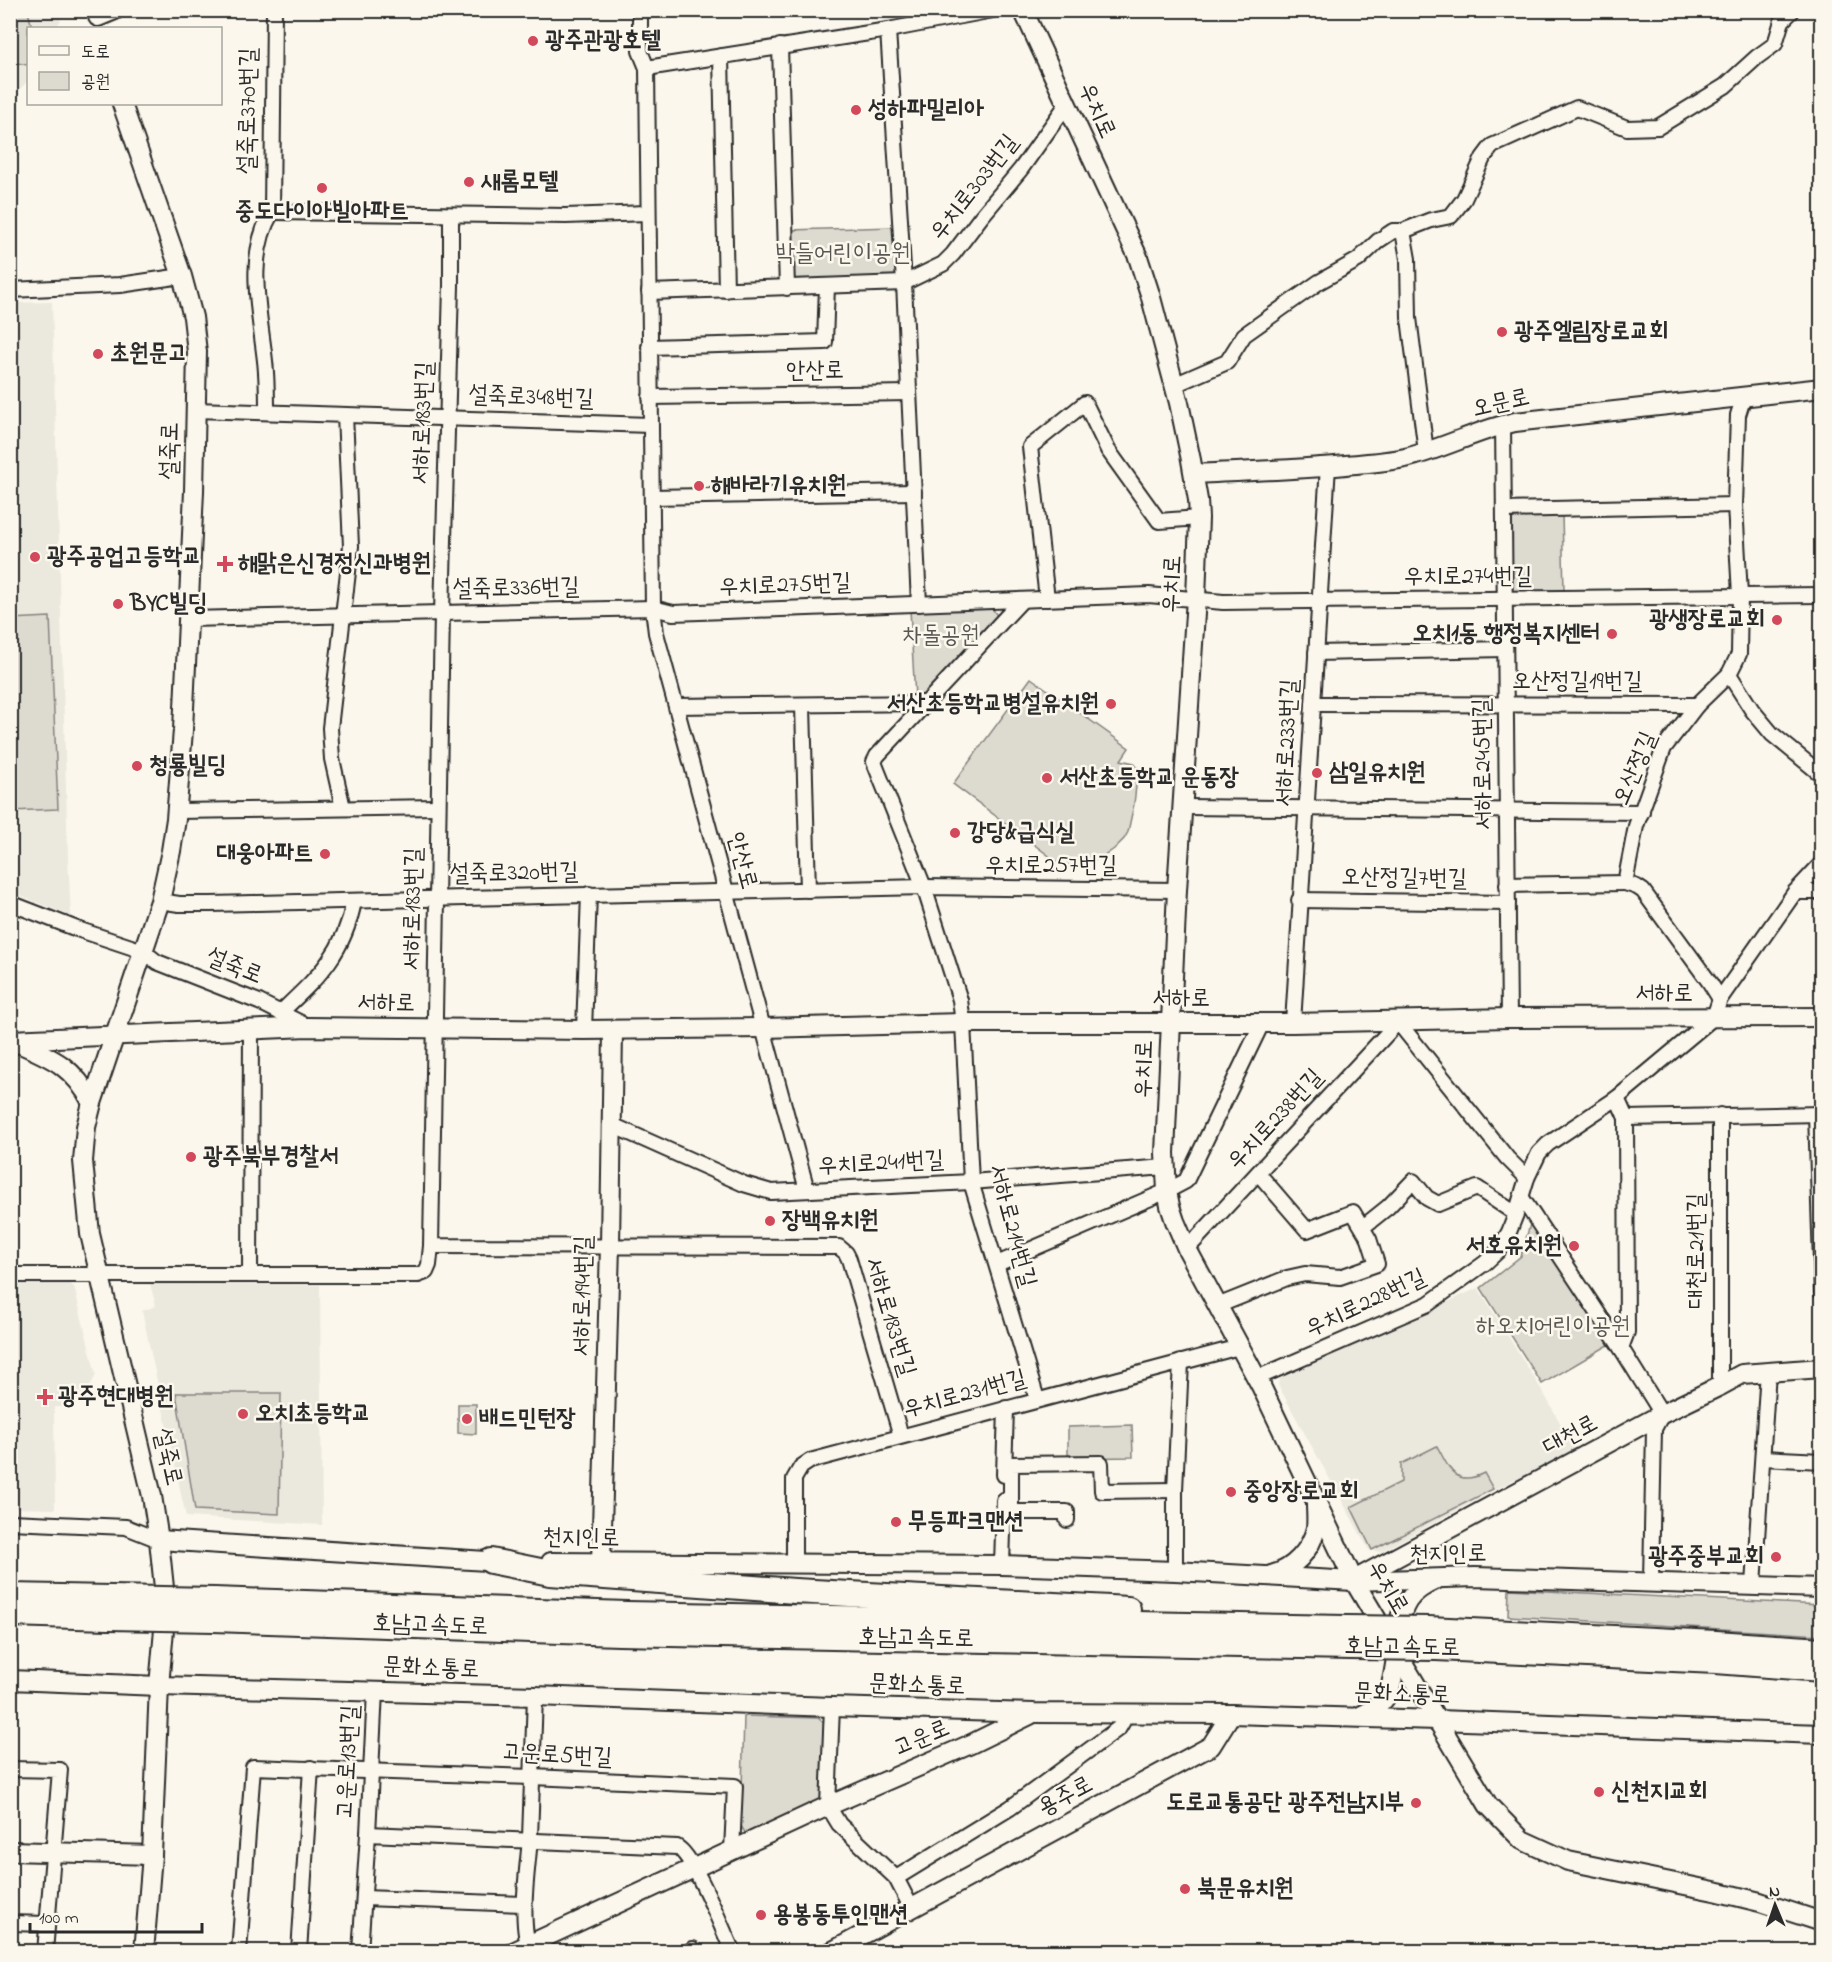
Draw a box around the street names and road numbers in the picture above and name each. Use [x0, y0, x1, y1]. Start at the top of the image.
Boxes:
street label: 설죽로370번길 [230, 47, 268, 175]
street label: 우치로 [1068, 77, 1124, 145]
street label: 우치로303번길 [922, 127, 1028, 249]
street label: 안산로 [786, 354, 844, 390]
street label: 서하로183번길 [404, 361, 444, 485]
street label: 설죽로348번길 [468, 378, 594, 418]
street label: 오문로 [1469, 380, 1533, 428]
street label: 설죽로 [153, 422, 189, 480]
street label: 우치로 [1154, 554, 1192, 614]
street label: 우치로274번길 [1404, 560, 1532, 595]
street label: 우치로275번길 [718, 566, 852, 606]
street label: 설죽로336번길 [452, 570, 580, 608]
street label: 오산정길19번길 [1512, 665, 1642, 700]
street label: 서하로233번길 [1267, 678, 1309, 808]
street label: 서하로245번길 [1465, 698, 1503, 830]
street label: 오산정길 [1605, 727, 1667, 811]
street label: 안산로 [717, 828, 765, 894]
street label: 서하로183번길 [395, 847, 433, 971]
street label: 우치로257번길 [985, 849, 1117, 884]
street label: 설죽로320번길 [449, 855, 579, 893]
street label: 오산정길7번길 [1341, 860, 1467, 898]
street label: 설죽로 [201, 940, 267, 994]
street label: 서하로 [1635, 977, 1693, 1012]
street label: 서하로 [1152, 982, 1210, 1017]
street label: 서하로 [357, 986, 415, 1022]
street label: 우치로 [1126, 1039, 1164, 1099]
street label: 우치로238번길 [1220, 1061, 1332, 1179]
street label: 우치로241번길 [817, 1143, 945, 1185]
street label: 서하로214번길 [978, 1161, 1044, 1291]
street label: 대천로21번길 [1680, 1193, 1715, 1309]
street label: 서하로194번길 [565, 1235, 603, 1357]
street label: 서하로183번길 [854, 1253, 924, 1381]
street label: 우치로228번길 [1300, 1261, 1432, 1347]
street label: 우치로231번길 [900, 1362, 1030, 1428]
street label: 대천로 [1537, 1407, 1605, 1465]
street label: 설죽로 [143, 1425, 191, 1489]
street label: 천지인로 [542, 1521, 620, 1557]
street label: 천지인로 [1409, 1537, 1487, 1573]
street label: 우치로 [1357, 1554, 1417, 1622]
street label: 호남고속도로 [371, 1606, 489, 1646]
street label: 호남고속도로 [858, 1620, 974, 1658]
street label: 호남고속도로 [1344, 1629, 1460, 1667]
street label: 문화소통로 [382, 1650, 480, 1688]
street label: 문화소통로 [868, 1667, 966, 1705]
street label: 문화소통로 [1353, 1676, 1451, 1714]
street label: 고운로13번길 [329, 1704, 369, 1820]
street label: 고운로 [888, 1712, 956, 1766]
street label: 고운로5번길 [501, 1736, 613, 1776]
street label: 용주로 [1032, 1768, 1100, 1826]

